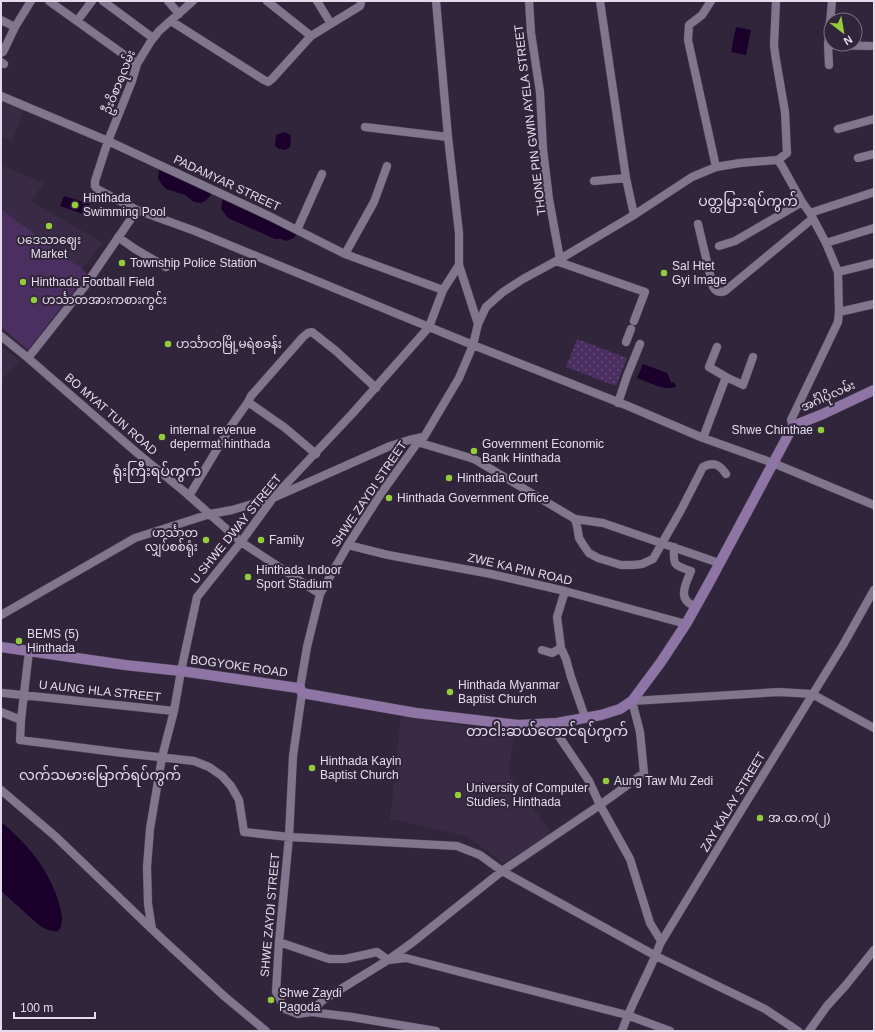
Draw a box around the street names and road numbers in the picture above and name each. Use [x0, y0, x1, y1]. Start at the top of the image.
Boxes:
street label: THONE PIN GWIN AYELA STREET [511, 23, 549, 216]
street label: ဦးဝိစာရလမ်း [98, 47, 141, 117]
street label: PADAMYAR STREET [171, 152, 283, 214]
street label: BO MYAT TUN ROAD [62, 370, 160, 458]
street label: အင်္ဂါပိုလမ်း [798, 376, 859, 417]
street label: SHWE ZAYDI STREET [328, 438, 410, 550]
street label: U SHWE DWAY STREET [188, 471, 285, 586]
street label: ZWE KA PIN ROAD [466, 550, 574, 588]
street label: BOGYOKE ROAD [189, 652, 289, 680]
street label: U AUNG HLA STREET [38, 678, 162, 704]
street label: ZAY KALAY STREET [698, 749, 769, 854]
street label: SHWE ZAYDI STREET [258, 852, 282, 978]

